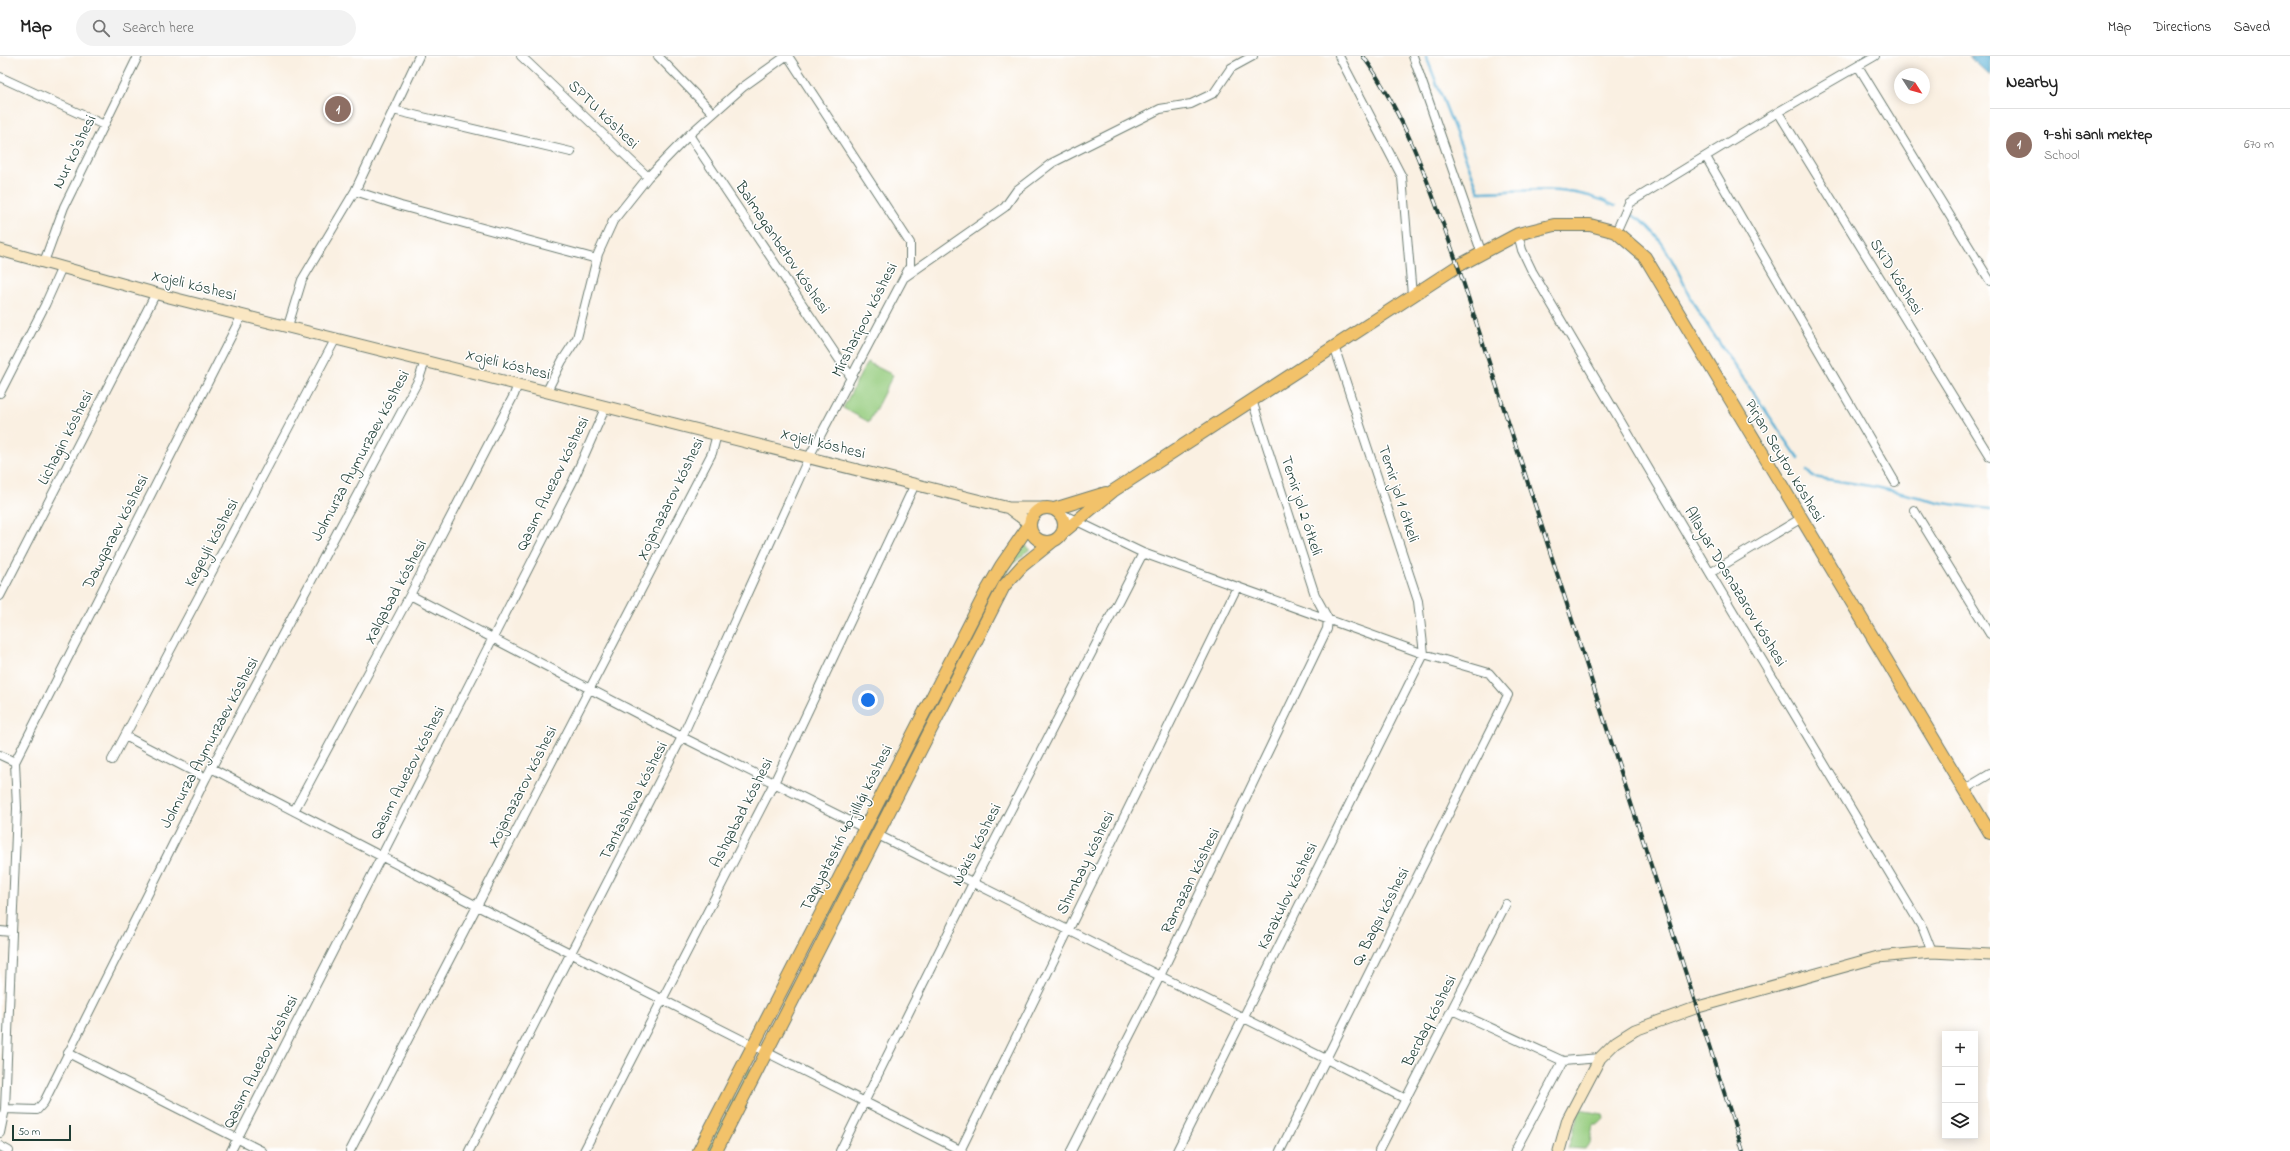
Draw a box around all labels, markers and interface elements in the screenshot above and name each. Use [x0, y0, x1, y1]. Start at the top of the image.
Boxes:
search box [76, 10, 356, 46]
text: Map [20, 14, 52, 41]
icon: search [90, 17, 112, 39]
text: Search here [122, 17, 194, 39]
text: Map [2108, 17, 2131, 38]
text: Directions [2153, 17, 2211, 38]
text: Saved [2233, 17, 2270, 38]
north arrow [1894, 68, 1930, 104]
text: Nearby [2006, 70, 2058, 95]
street label: SPTU kóshesi [562, 75, 644, 155]
pin: 1 [325, 94, 351, 124]
street label: Nur ko'shesi [47, 111, 103, 193]
text: 9-shi sanlı mektep [2044, 124, 2152, 146]
text: 1 [2017, 135, 2021, 154]
text: 670 m [2244, 135, 2274, 154]
text: School [2044, 146, 2080, 165]
street label: Balmaganbetov kóshesi [728, 176, 836, 319]
street label: SKiD kóshesi [1863, 234, 1929, 320]
street label: Mirsharipov kóshesi [826, 258, 904, 382]
street label: Xojeli kóshesi [149, 264, 239, 308]
street label: Xojeli kóshesi [463, 343, 553, 387]
street label: Jolmurza Aymurzaev kóshesi [305, 366, 417, 546]
street label: Lichagin kóshesi [32, 386, 100, 490]
street label: Pirjan Seytov kóshesi [1738, 395, 1830, 527]
street label: Qasım Auezov kóshesi [510, 413, 596, 555]
street label: Xojeli kóshesi [778, 422, 868, 466]
street label: Xojanazarov kóshesi [631, 434, 711, 564]
street label: Temir jol 1 ótkeli [1371, 442, 1425, 546]
street label: Temir jol 2 ótkeli [1274, 453, 1328, 559]
street label: Dawqaraev kóshesi [76, 470, 155, 595]
street label: Kegeyli kóshesi [179, 494, 245, 591]
street label: Allayar Dosnazarov kóshesi [1678, 502, 1793, 672]
street label: Xalqabad kóshesi [358, 535, 434, 648]
street label: Jolmurza Aymurzaev kóshesi [154, 653, 266, 833]
your location [858, 690, 878, 710]
street label: Qasım Auezov kóshesi [364, 702, 452, 844]
street label: Xojanazarov kóshesi [482, 722, 564, 852]
street label: Tantasheva kóshesi [594, 737, 674, 865]
street label: Taqıyatastıń 40-jıllıǵı kóshesi [794, 740, 900, 916]
street label: Ashqabad kóshesi [704, 754, 780, 872]
street label: Nókis kóshesi [946, 799, 1008, 891]
street label: Shımbay kóshesi [1051, 807, 1121, 919]
street label: Ramazan kóshesi [1155, 824, 1227, 938]
street label: Karakulov kóshesi [1252, 838, 1324, 954]
street label: Q. Baqsı kóshesi [1346, 863, 1416, 971]
street label: Berdaq kóshesi [1396, 971, 1464, 1072]
street label: Qasım Auezov kóshesi [217, 991, 305, 1133]
map controls [1942, 1031, 1978, 1139]
button: + [1942, 1031, 1978, 1067]
button: − [1942, 1067, 1978, 1103]
button: layers [1942, 1103, 1978, 1139]
scale bar [12, 1123, 71, 1142]
text: 50 m [18, 1124, 40, 1140]

